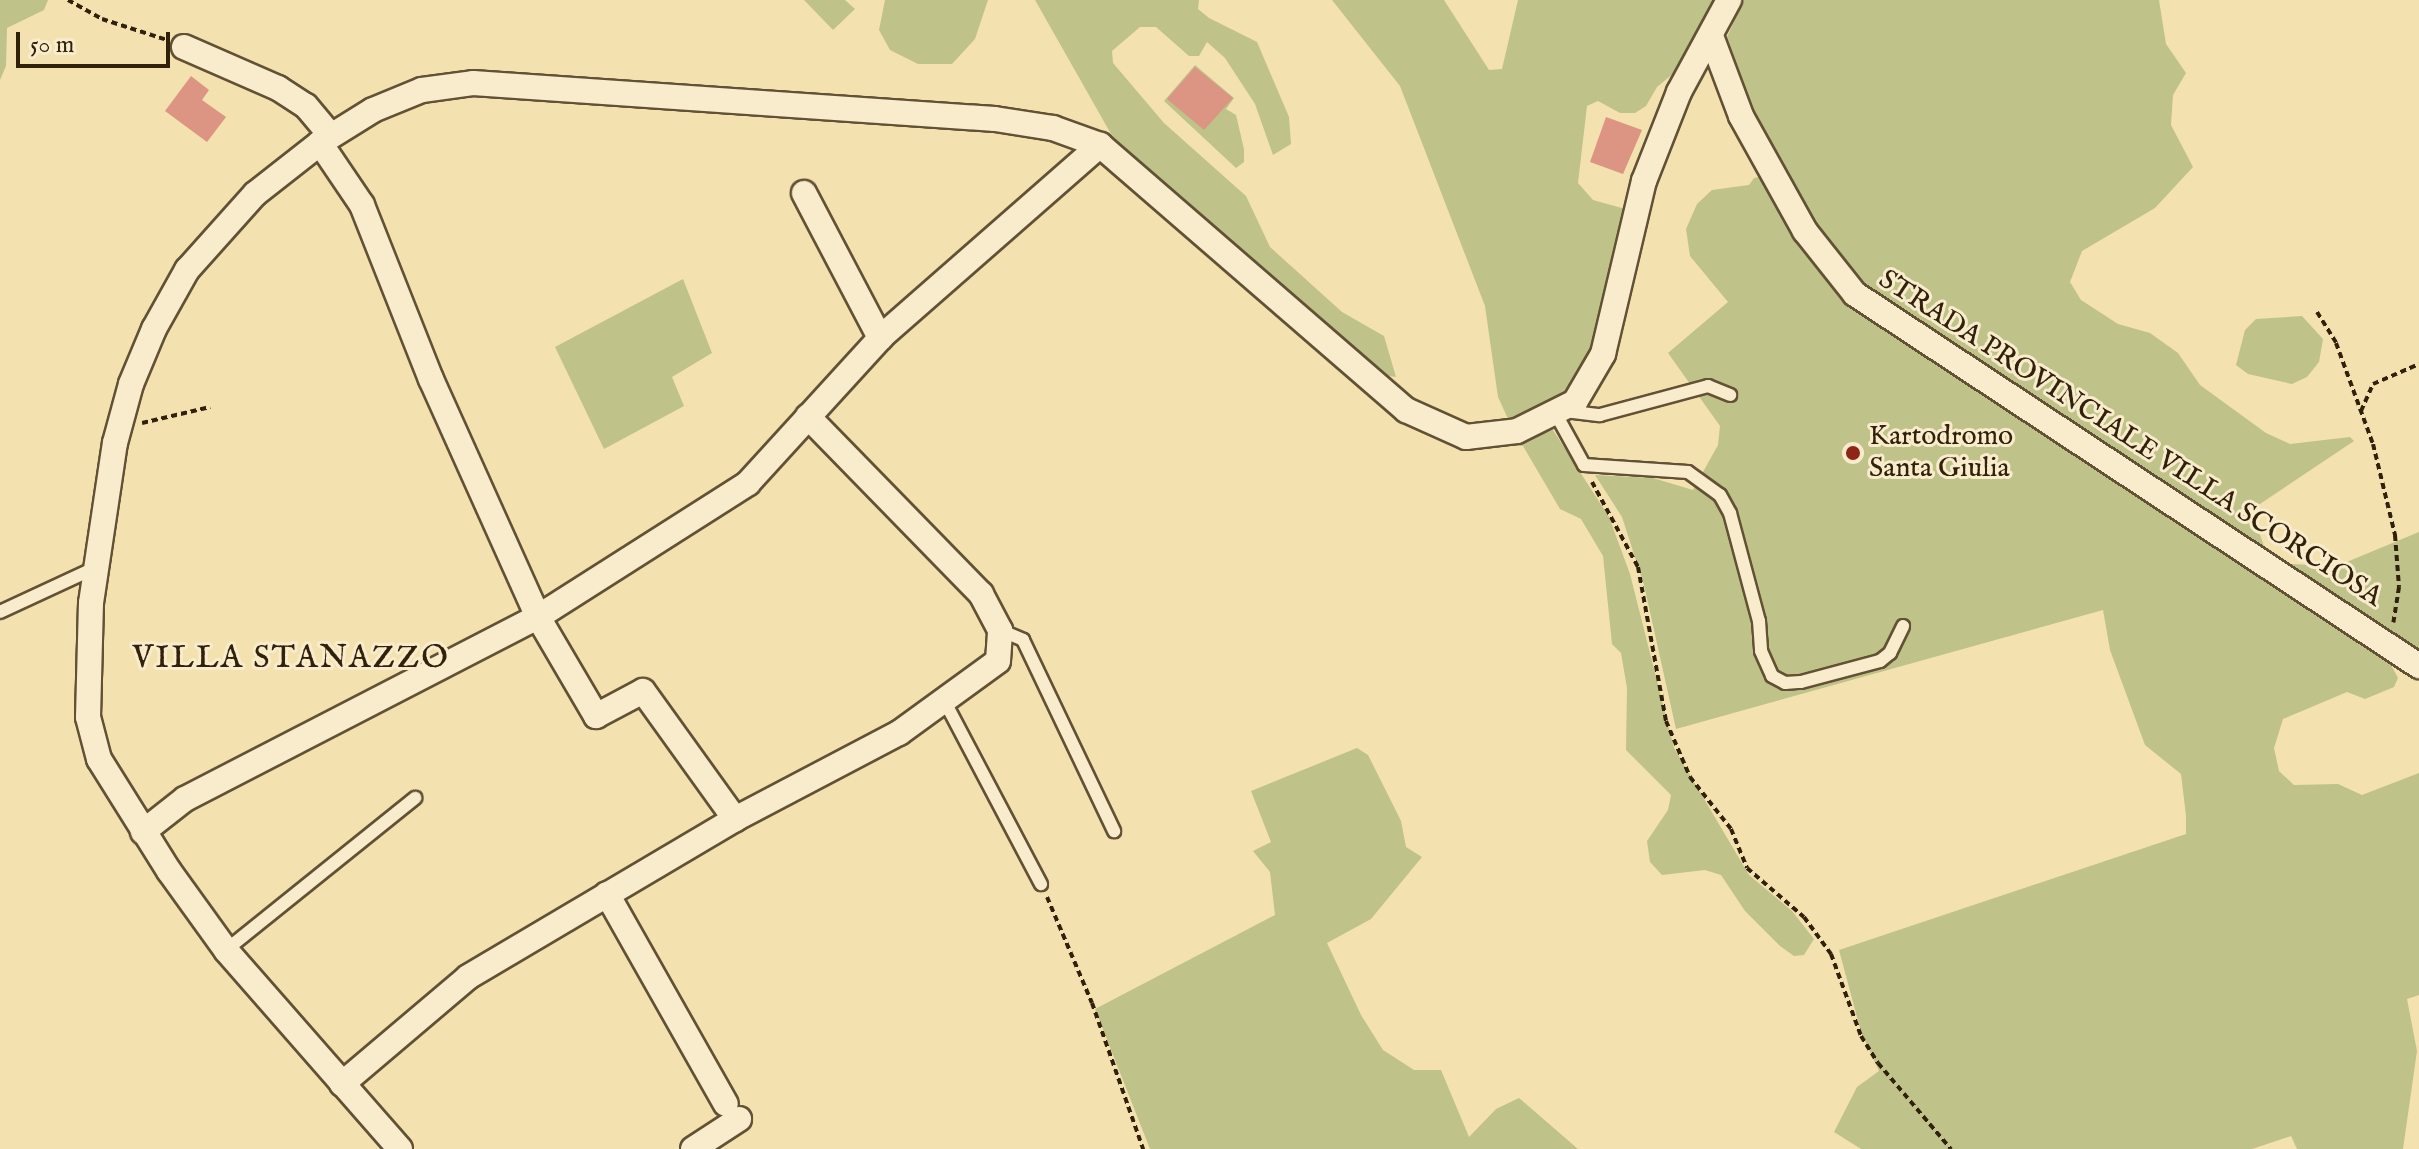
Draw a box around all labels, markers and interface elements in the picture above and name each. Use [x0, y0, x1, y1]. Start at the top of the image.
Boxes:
scale bar [20, 16, 174, 66]
text: 50 m [30, 30, 74, 61]
street label: STRADA PROVINCIALE VILLA SCORCIOSA [1872, 263, 2388, 615]
place label: Kartodromo Santa Giulia [1869, 420, 2013, 486]
marker: Kartodromo Santa Giulia [1844, 444, 1862, 462]
district label: VILLA STANAZZO [132, 640, 450, 678]

